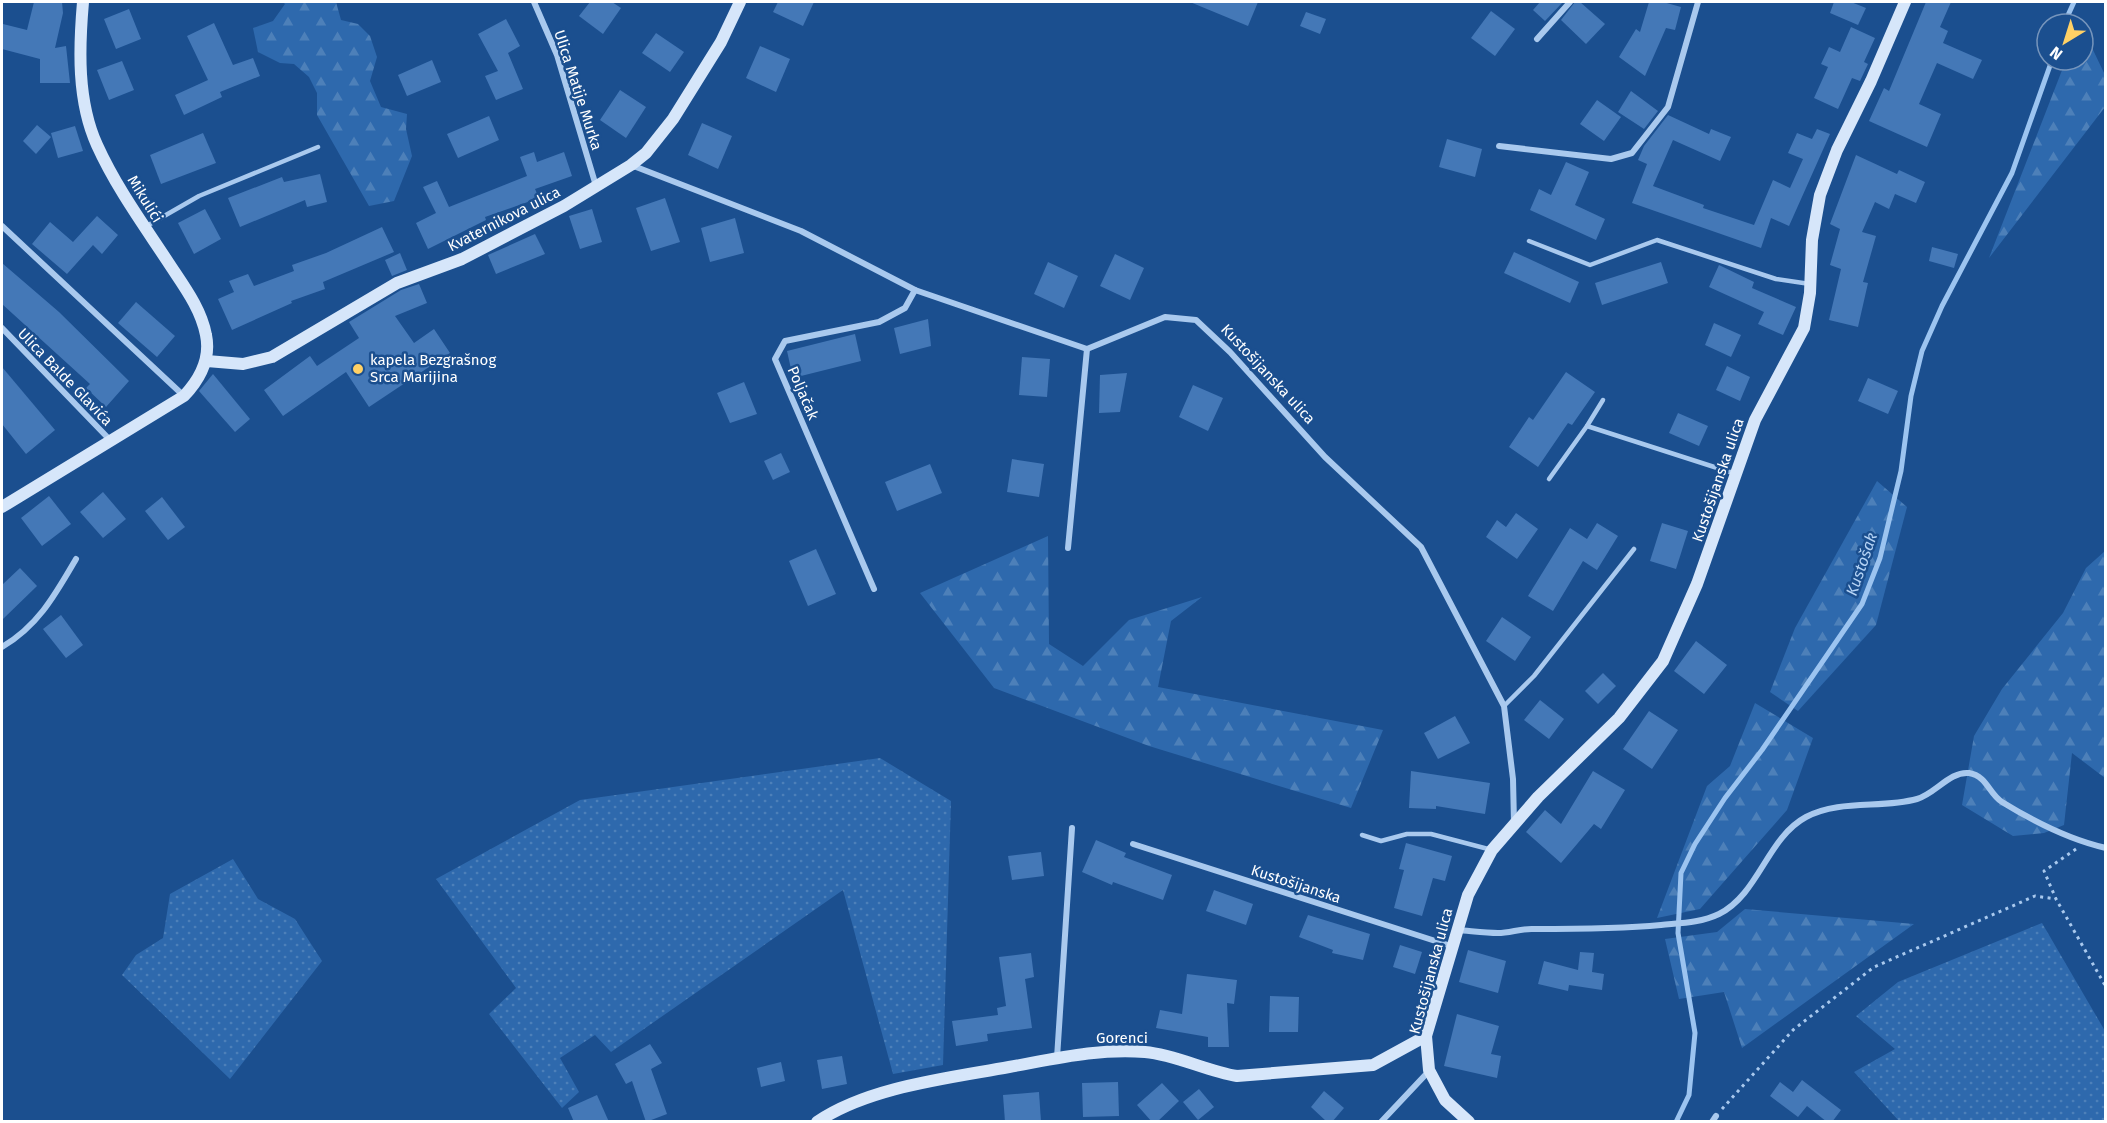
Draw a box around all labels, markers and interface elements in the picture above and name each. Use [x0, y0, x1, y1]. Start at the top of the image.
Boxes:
north arrow [2035, 12, 2095, 72]
street label: Ulica Matije Murka [550, 28, 606, 152]
text: N [2046, 43, 2066, 64]
street label: Mikulići [124, 172, 166, 226]
street label: Kvaternikova ulica [445, 183, 563, 255]
street label: Kustošijanska ulica [1217, 320, 1319, 428]
street label: Ulica Balde Glavića [14, 324, 116, 430]
place label: kapela Bezgrašnog Srca Marijina [370, 351, 496, 386]
marker: kapela Bezgrašnog Srca Marijina [351, 362, 365, 376]
street label: Poljačak [784, 363, 822, 423]
street label: Kustošijanska ulica [1688, 416, 1748, 544]
water label: Kustošak [1842, 530, 1881, 598]
street label: Kustošijanska [1249, 861, 1343, 907]
street label: Kustošijanska ulica [1405, 906, 1457, 1036]
street label: Gorenci [1096, 1029, 1148, 1047]

